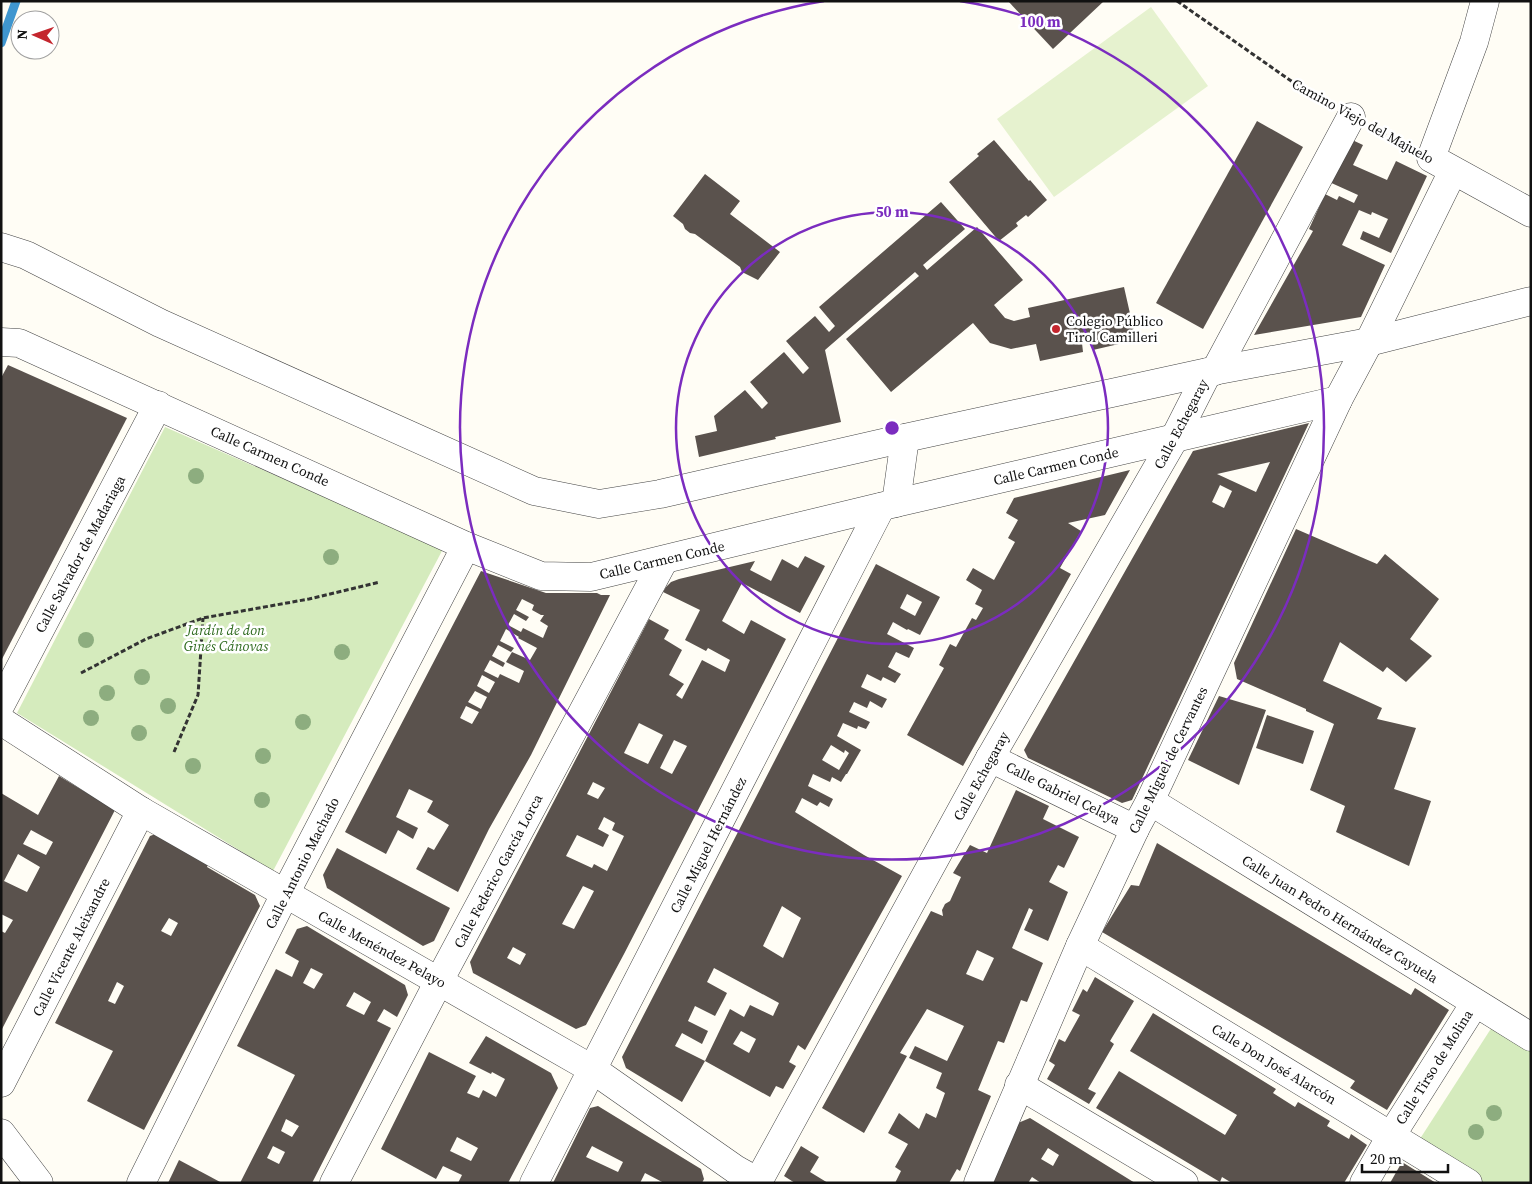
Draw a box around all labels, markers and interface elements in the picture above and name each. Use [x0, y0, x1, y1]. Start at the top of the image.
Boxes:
north arrow [10, 10, 60, 60]
text: 100 m [1019, 11, 1061, 32]
text: N [12, 29, 32, 40]
street label: Camino Viejo del Majuelo [1288, 74, 1438, 169]
text: 50 m [875, 201, 909, 222]
place label: Colegio Público Tirol Camilleri [1066, 311, 1164, 347]
marker: Colegio Público Tirol Camilleri [1050, 323, 1062, 335]
street label: Calle Echegaray [1149, 375, 1214, 473]
centre of rings [883, 419, 901, 437]
street label: Calle Carmen Conde [207, 421, 333, 491]
street label: Calle Carmen Conde [991, 442, 1121, 490]
street label: Calle Salvador de Madariaga [30, 471, 130, 636]
street label: Calle Carmen Conde [597, 536, 727, 584]
park label: Jardín de don Ginés Cánovas [184, 620, 269, 656]
street label: Calle Miguel de Cervantes [1124, 683, 1212, 837]
street label: Calle Echegaray [948, 727, 1014, 824]
street label: Calle Gabriel Celaya [1002, 757, 1124, 830]
street label: Calle Miguel Hernández [665, 773, 751, 917]
street label: Calle Federico García Lorca [449, 790, 548, 952]
street label: Calle Antonio Machado [260, 793, 344, 932]
street label: Calle Juan Pedro Hernández Cayuela [1238, 850, 1443, 988]
street label: Calle Vicente Aleixandre [27, 874, 115, 1020]
street label: Calle Menéndez Pelayo [314, 905, 450, 993]
street label: Calle Tirso de Molina [1391, 1005, 1478, 1128]
street label: Calle Don José Alarcón [1208, 1019, 1341, 1109]
scale bar [1362, 1142, 1448, 1174]
text: 20 m [1370, 1148, 1402, 1169]

